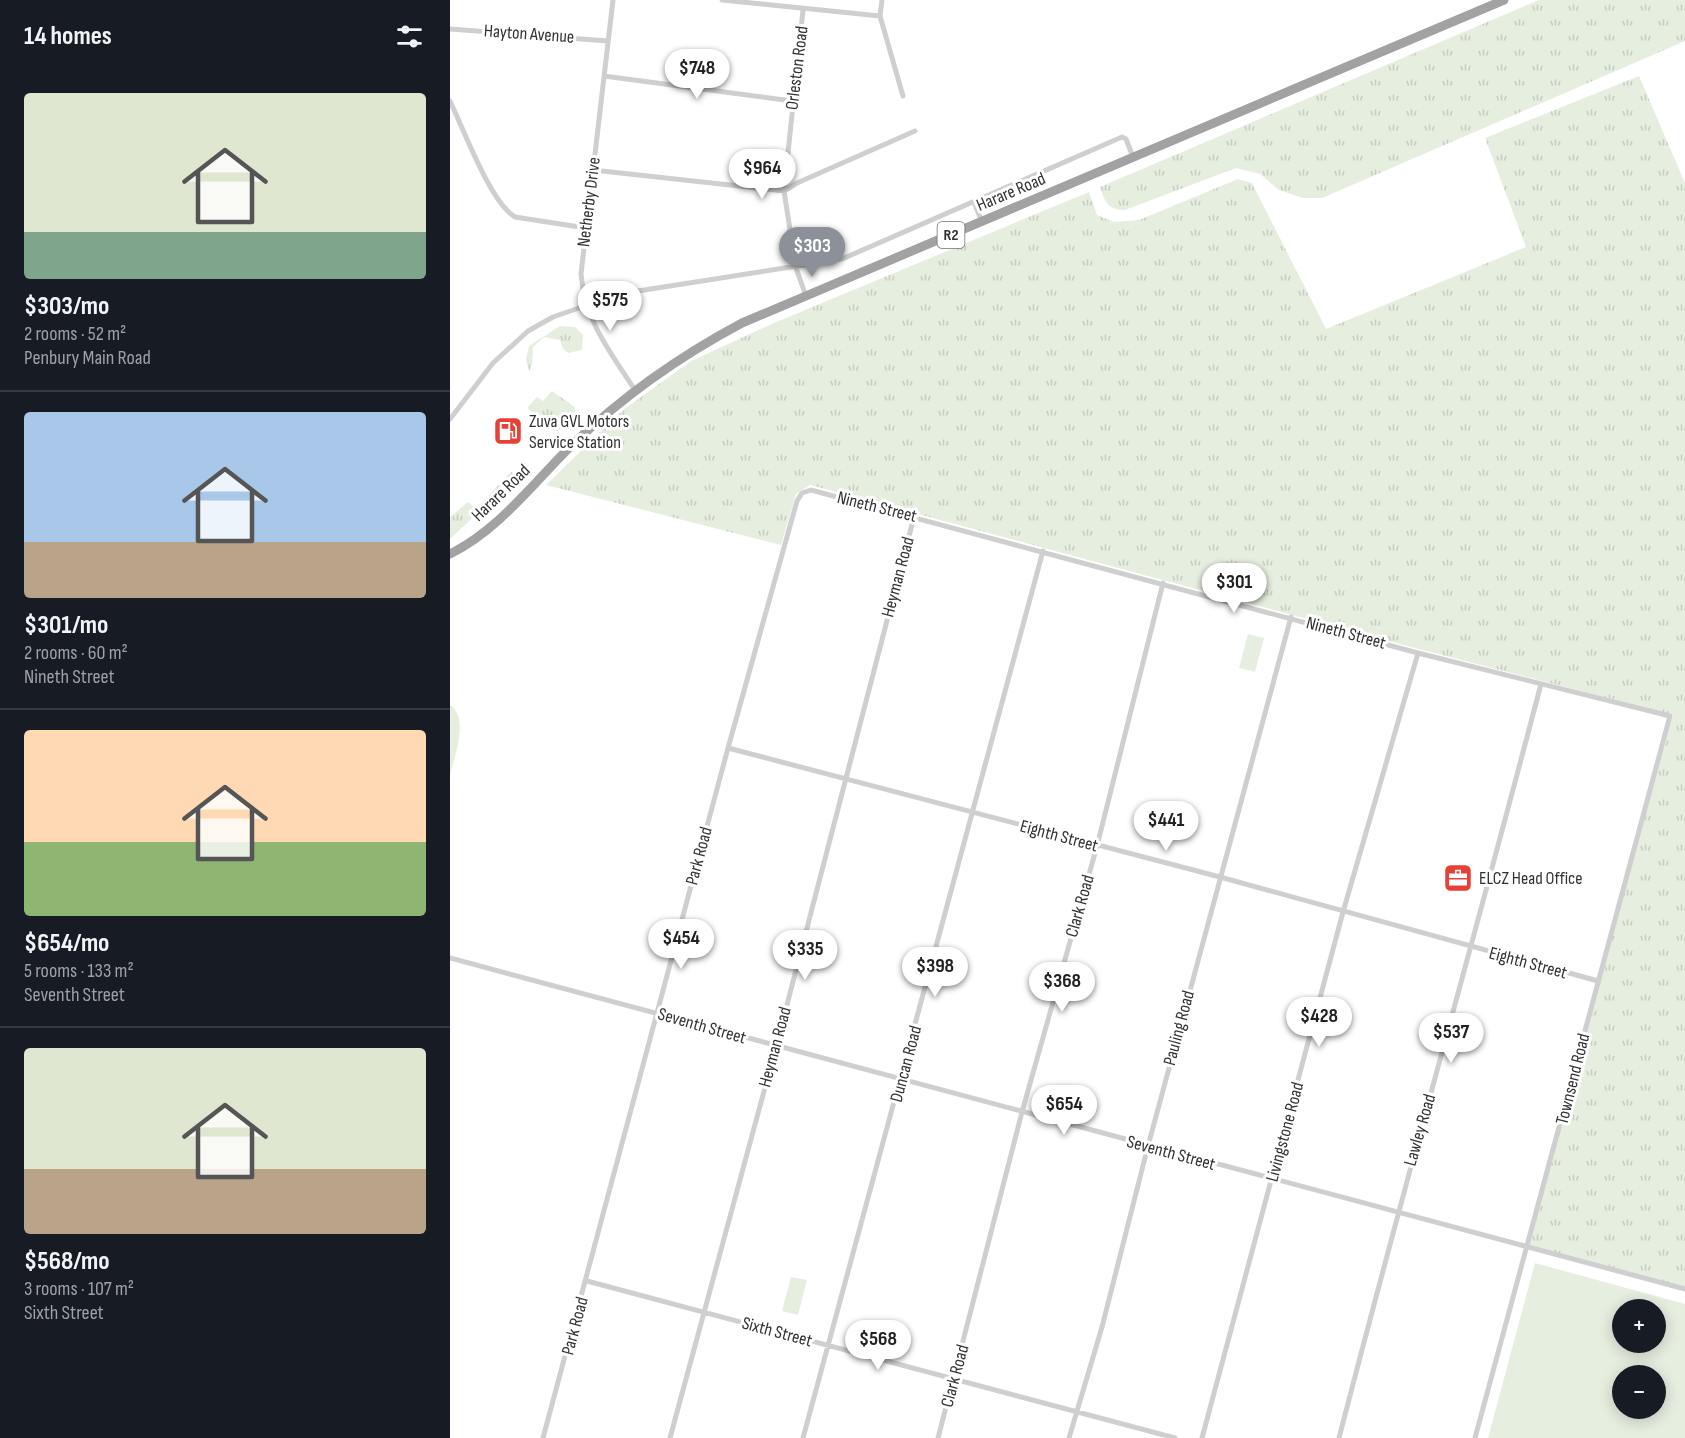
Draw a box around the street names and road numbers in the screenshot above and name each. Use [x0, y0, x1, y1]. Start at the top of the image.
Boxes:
street label: Hayton Avenue [483, 20, 575, 48]
street label: Orleston Road [781, 25, 813, 111]
street label: Netherby Drive [573, 156, 605, 248]
street label: Harare Road [973, 168, 1049, 216]
road number: R2 [938, 222, 964, 248]
street label: Harare Road [468, 460, 534, 526]
street label: Nineth Street [835, 487, 920, 527]
street label: Heyman Road [877, 535, 919, 619]
street label: Nineth Street [1304, 612, 1389, 654]
street label: Eighth Street [1018, 816, 1101, 857]
street label: Park Road [681, 825, 717, 887]
street label: Clark Road [1061, 872, 1099, 940]
street label: Eighth Street [1487, 943, 1570, 984]
street label: Pauling Road [1159, 988, 1199, 1068]
street label: Seventh Street [655, 1003, 749, 1049]
street label: Heyman Road [754, 1005, 796, 1089]
street label: Duncan Road [886, 1023, 926, 1105]
street label: Townsend Road [1552, 1031, 1594, 1127]
street label: Livingstone Road [1262, 1080, 1308, 1184]
street label: Lawley Road [1400, 1092, 1440, 1168]
street label: Seventh Street [1124, 1131, 1218, 1175]
street label: Park Road [557, 1295, 593, 1357]
street label: Sixth Street [740, 1313, 815, 1352]
street label: Clark Road [937, 1342, 973, 1410]

